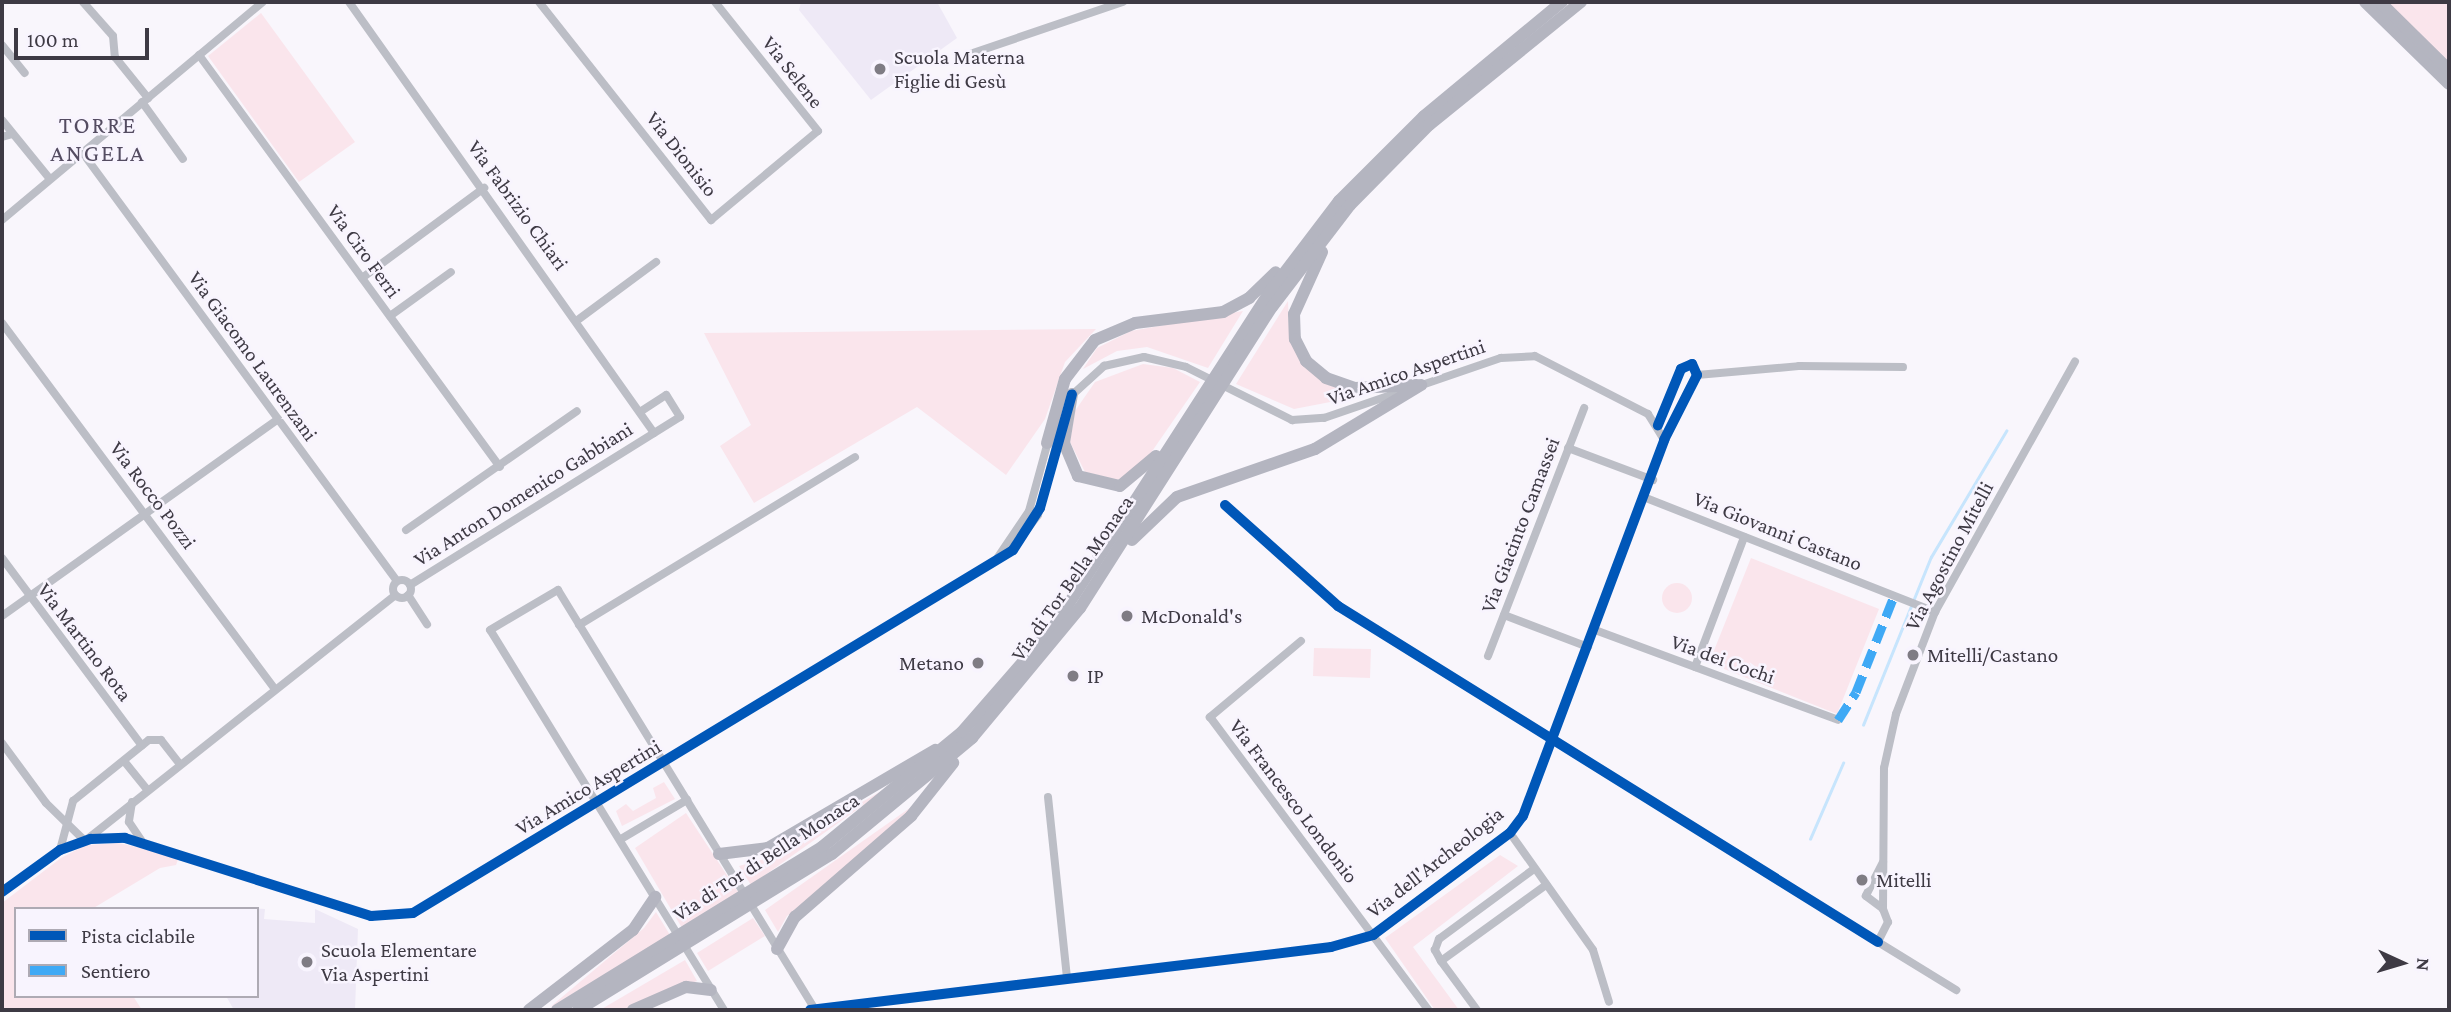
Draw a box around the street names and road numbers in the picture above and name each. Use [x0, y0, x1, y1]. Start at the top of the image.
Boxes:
street label: Via Selene [757, 31, 829, 113]
street label: Via Dionisio [641, 106, 723, 202]
street label: Via Fabrizio Chiari [462, 135, 574, 275]
street label: Via Ciro Ferri [322, 199, 406, 303]
street label: Via Giacomo Laurenzani [183, 266, 323, 446]
street label: Via Amico Aspertini [1324, 333, 1488, 411]
street label: Via Anton Domenico Gabbiani [409, 416, 637, 572]
street label: Via Giacinto Camassei [1475, 434, 1565, 616]
street label: Via Rocco Pozzi [104, 436, 202, 554]
street label: Via Agostino Mitelli [1899, 477, 1999, 635]
street label: Via Giovanni Castano [1690, 486, 1866, 576]
street label: Via di Tor Bella Monaca [1005, 490, 1139, 666]
street label: Via Martino Rota [32, 578, 138, 706]
street label: Via dei Cochi [1668, 629, 1778, 689]
street label: Via Francesco Londonio [1224, 714, 1364, 888]
street label: Via Amico Aspertini [511, 734, 665, 840]
street label: Via di Tor di Bella Monaca [668, 787, 864, 927]
street label: Via dell'Archeologia [1362, 801, 1508, 923]

